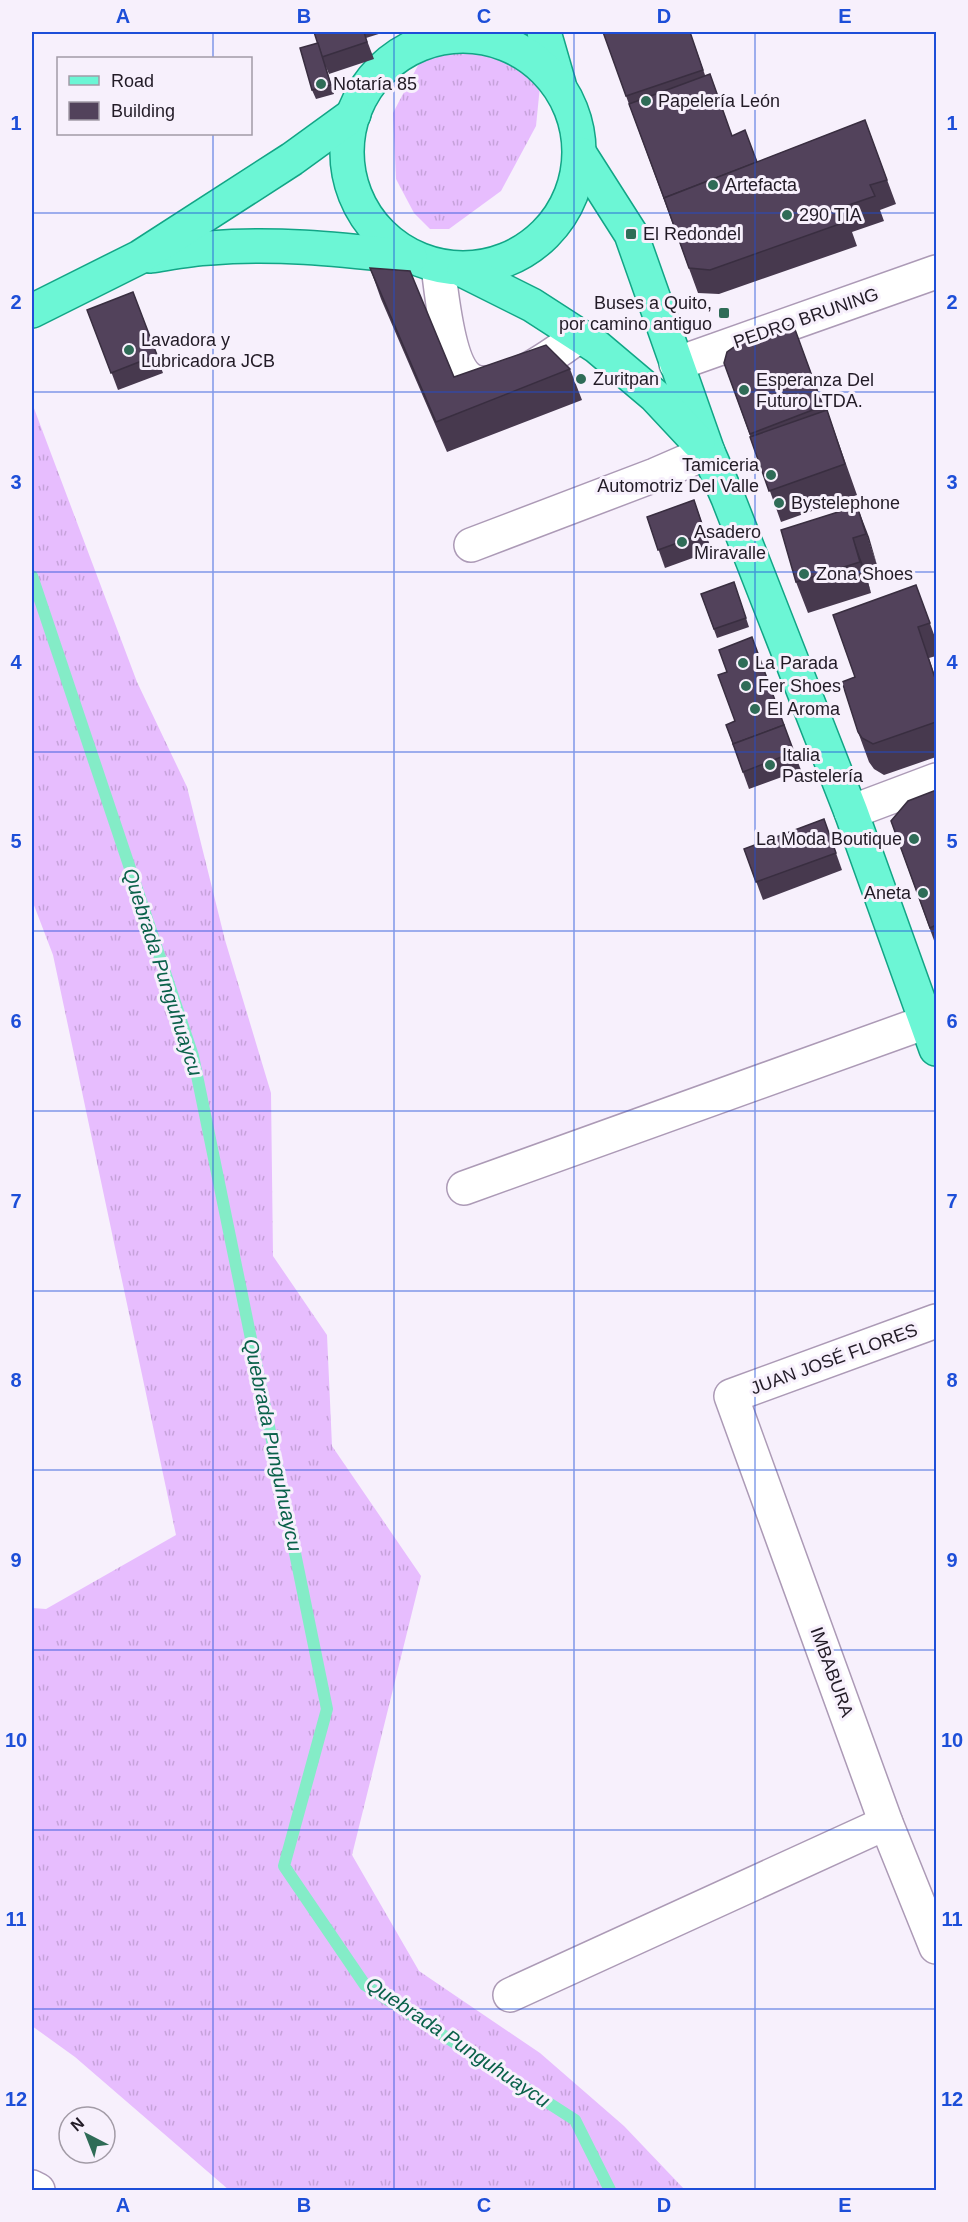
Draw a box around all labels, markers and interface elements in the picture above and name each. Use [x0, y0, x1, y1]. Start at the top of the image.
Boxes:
text: A [116, 5, 130, 27]
text: B [297, 5, 311, 27]
text: C [477, 5, 491, 27]
text: D [657, 5, 671, 27]
text: E [838, 5, 852, 27]
legend [57, 57, 252, 135]
text: Road [111, 71, 154, 91]
place label: Notaría 85 [333, 74, 417, 94]
marker: Notaría 85 [314, 77, 328, 91]
place label: Papelería León [658, 91, 780, 111]
marker: Papelería León [639, 94, 653, 108]
text: Building [111, 101, 175, 121]
text: 1 [10, 112, 22, 134]
text: 1 [946, 112, 958, 134]
place label: Artefacta [725, 175, 798, 195]
marker: Artefacta [706, 178, 720, 192]
place label: 290 TIA [799, 205, 862, 225]
marker: 290 TIA [780, 208, 794, 222]
place label: El Redondel [643, 224, 741, 244]
marker: El Redondel [624, 227, 638, 241]
street label: PEDRO BRUNING [731, 284, 881, 352]
text: 2 [10, 291, 22, 313]
text: 2 [946, 291, 958, 313]
place label: Buses a Quito, por camino antiguo [559, 293, 712, 334]
marker: Buses a Quito, por camino antiguo [717, 306, 731, 320]
place label: Lavadora y Lubricadora JCB [141, 330, 275, 371]
marker: Lavadora y Lubricadora JCB [122, 343, 136, 357]
place label: Zuritpan [593, 369, 659, 389]
place label: Esperanza Del Futuro LTDA. [756, 370, 874, 411]
marker: Zuritpan [574, 372, 588, 386]
marker: Esperanza Del Futuro LTDA. [737, 383, 751, 397]
place label: Tamiceria Automotriz Del Valle [597, 455, 760, 496]
marker: Tamiceria Automotriz Del Valle [764, 468, 778, 482]
text: 3 [10, 471, 22, 493]
text: 3 [946, 471, 958, 493]
place label: Bystelephone [791, 493, 900, 513]
marker: Bystelephone [772, 496, 786, 510]
place label: Asadero Miravalle [694, 522, 766, 563]
marker: Asadero Miravalle [675, 535, 689, 549]
place label: Zona Shoes [816, 564, 913, 584]
marker: Zona Shoes [797, 567, 811, 581]
text: 4 [10, 651, 22, 673]
text: 4 [946, 651, 958, 673]
place label: La Parada [755, 653, 839, 673]
marker: La Parada [736, 656, 750, 670]
place label: Fer Shoes [758, 676, 841, 696]
marker: Fer Shoes [739, 679, 753, 693]
place label: El Aroma [767, 699, 841, 719]
marker: El Aroma [748, 702, 762, 716]
place label: Italia Pastelería [782, 745, 864, 786]
marker: Italia Pastelería [763, 758, 777, 772]
place label: La Moda Boutique [756, 829, 902, 849]
text: 5 [10, 830, 22, 852]
text: 5 [946, 830, 958, 852]
marker: La Moda Boutique [907, 832, 921, 846]
water label: Quebrada Punguhuaycu [119, 865, 207, 1079]
place label: Aneta [864, 883, 912, 903]
marker: Aneta [916, 886, 930, 900]
text: 6 [10, 1010, 22, 1032]
text: 6 [946, 1010, 958, 1032]
text: 7 [10, 1190, 22, 1212]
text: 7 [946, 1190, 958, 1212]
street label: JUAN JOSÉ FLORES [748, 1319, 920, 1399]
water label: Quebrada Punguhuaycu [240, 1337, 306, 1553]
text: 8 [10, 1369, 22, 1391]
text: 8 [946, 1369, 958, 1391]
text: 9 [10, 1549, 22, 1571]
text: 9 [946, 1549, 958, 1571]
street label: IMBABURA [807, 1624, 857, 1720]
text: 10 [5, 1729, 27, 1751]
text: 10 [941, 1729, 963, 1751]
text: 11 [5, 1908, 27, 1930]
text: 11 [941, 1908, 963, 1930]
water label: Quebrada Punguhuaycu [362, 1972, 554, 2112]
text: 12 [5, 2088, 27, 2110]
text: 12 [941, 2088, 963, 2110]
north arrow [57, 2105, 117, 2165]
text: N [67, 2114, 87, 2134]
text: A [116, 2194, 130, 2216]
text: B [297, 2194, 311, 2216]
text: C [477, 2194, 491, 2216]
text: D [657, 2194, 671, 2216]
text: E [838, 2194, 852, 2216]

